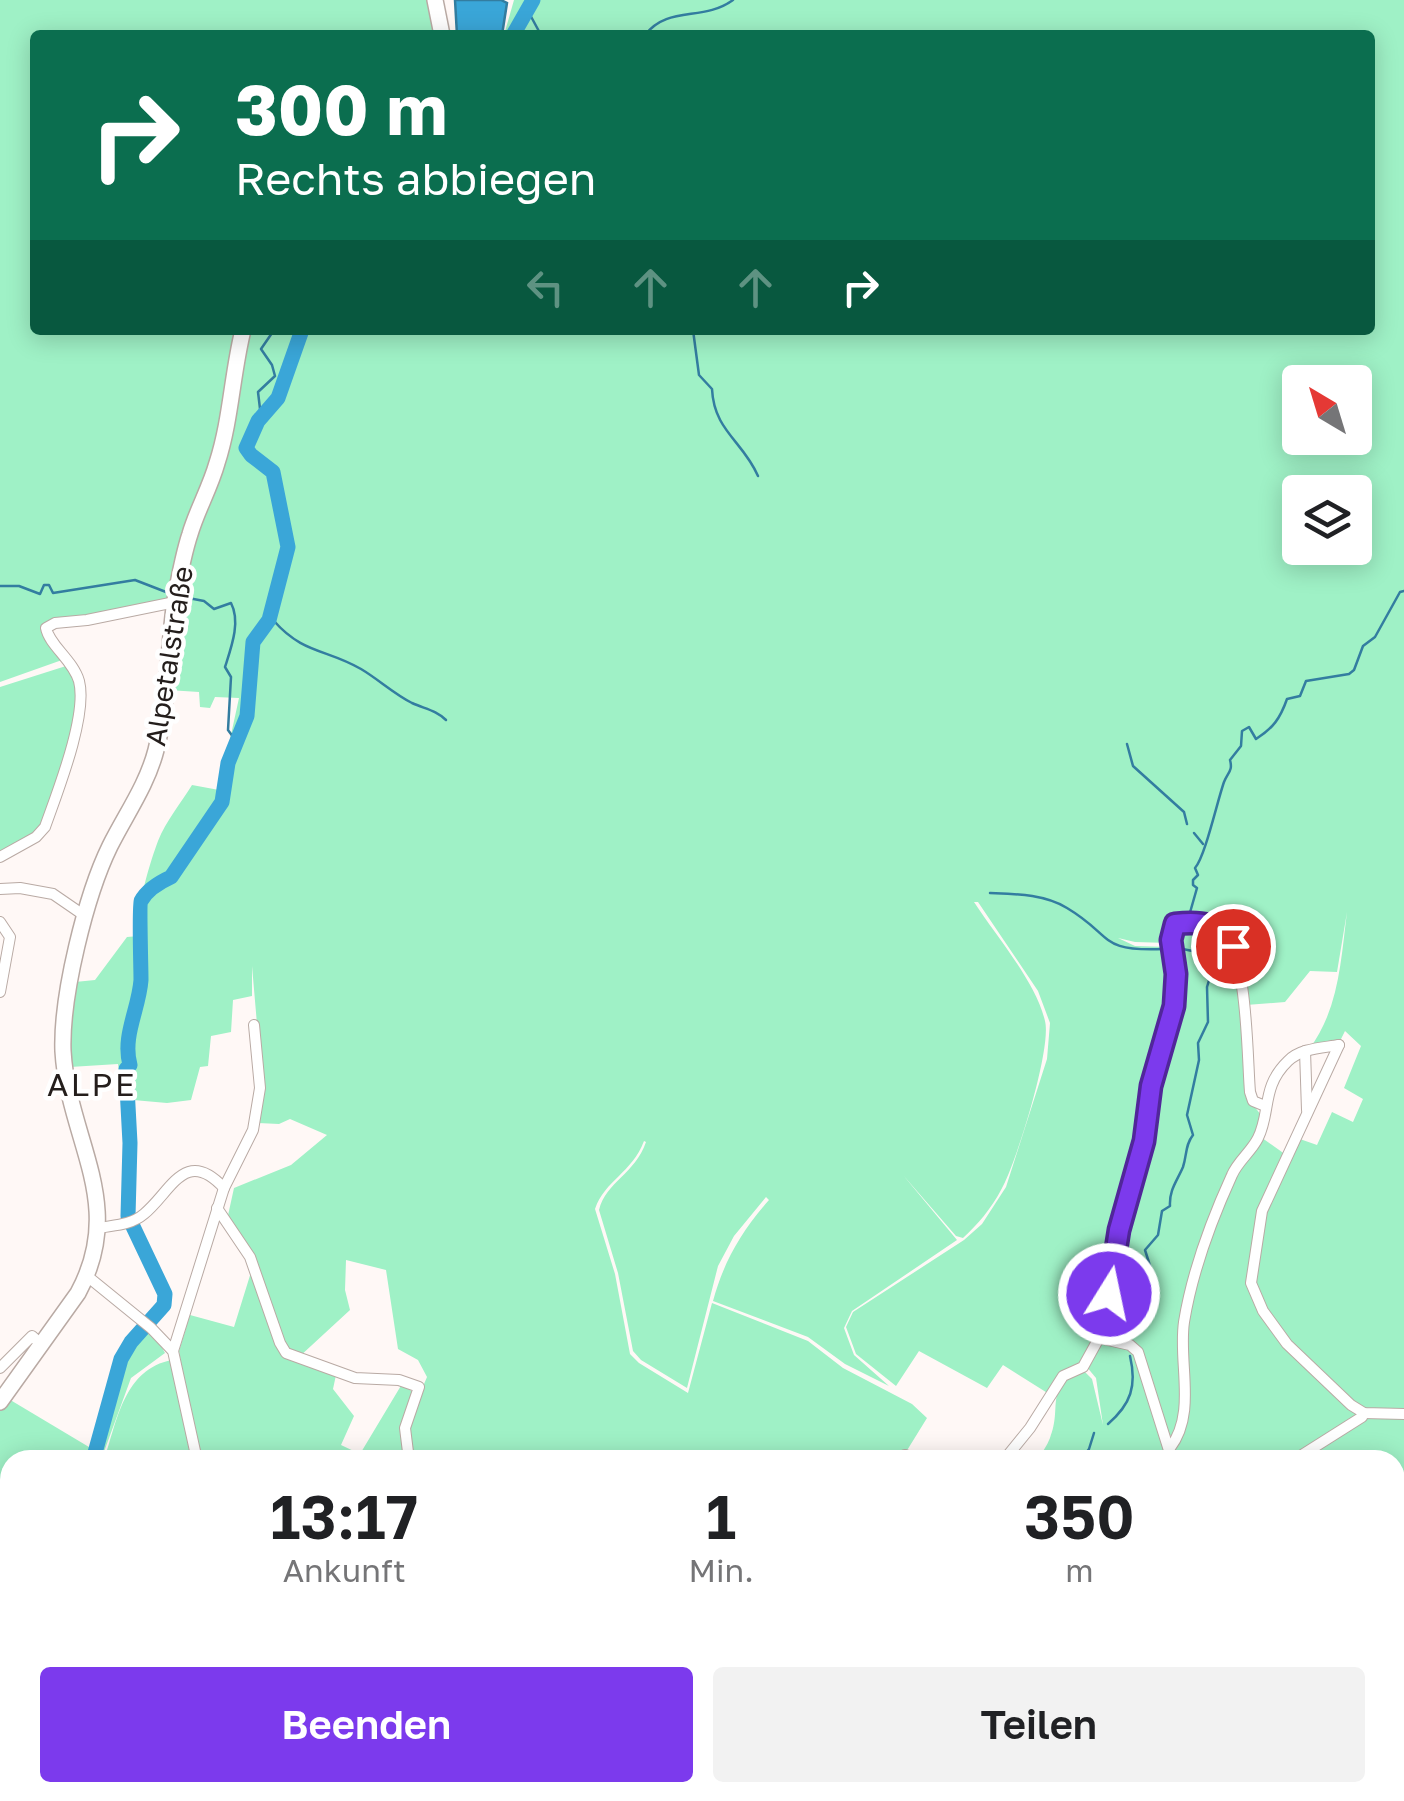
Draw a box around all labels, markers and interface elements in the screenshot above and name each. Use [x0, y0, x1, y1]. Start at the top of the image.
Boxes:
text: 300 m [235, 66, 447, 150]
icon: right [70, 70, 200, 200]
text: Rechts abbiegen [235, 151, 597, 205]
icon: left [518, 260, 573, 315]
icon: ahead [623, 260, 678, 315]
icon: ahead [728, 260, 783, 315]
icon: right [833, 260, 888, 315]
north arrow [1282, 365, 1372, 455]
map controls [1282, 365, 1372, 565]
button: layers [1282, 475, 1372, 565]
street label: Alpetalstraße [138, 564, 199, 748]
pin [1191, 904, 1276, 989]
icon: arrive [1206, 919, 1261, 974]
district label: ALPE [47, 1065, 137, 1103]
position arrow [1057, 1242, 1161, 1346]
text: 13:17 [270, 1480, 418, 1552]
text: 1 [706, 1480, 736, 1552]
text: 350 [1024, 1480, 1135, 1552]
text: Ankunft [283, 1551, 406, 1589]
text: Min. [688, 1551, 754, 1589]
text: m [1065, 1551, 1094, 1589]
button: Beenden [40, 1667, 693, 1782]
button: Teilen [713, 1667, 1365, 1782]

